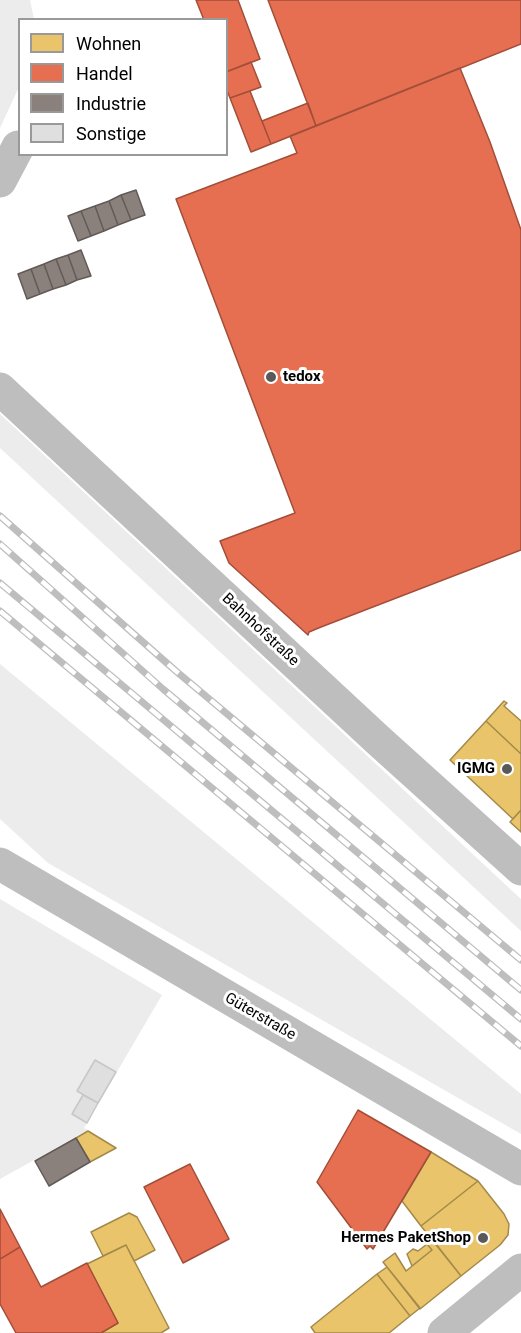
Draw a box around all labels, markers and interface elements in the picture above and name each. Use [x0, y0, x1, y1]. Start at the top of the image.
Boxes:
legend [18, 18, 228, 156]
text: Wohnen [76, 33, 141, 54]
text: Handel [76, 63, 133, 84]
text: Industrie [76, 93, 146, 114]
text: Sonstige [76, 123, 146, 144]
place label: tedox [283, 368, 321, 386]
marker: tedox [264, 370, 278, 384]
street label: Bahnhofstraße [218, 590, 302, 670]
place label: IGMG [457, 760, 495, 778]
marker: IGMG [500, 762, 514, 776]
street label: Güterstraße [221, 989, 299, 1045]
place label: Hermes PaketShop [341, 1229, 471, 1247]
marker: Hermes PaketShop [476, 1231, 490, 1245]

